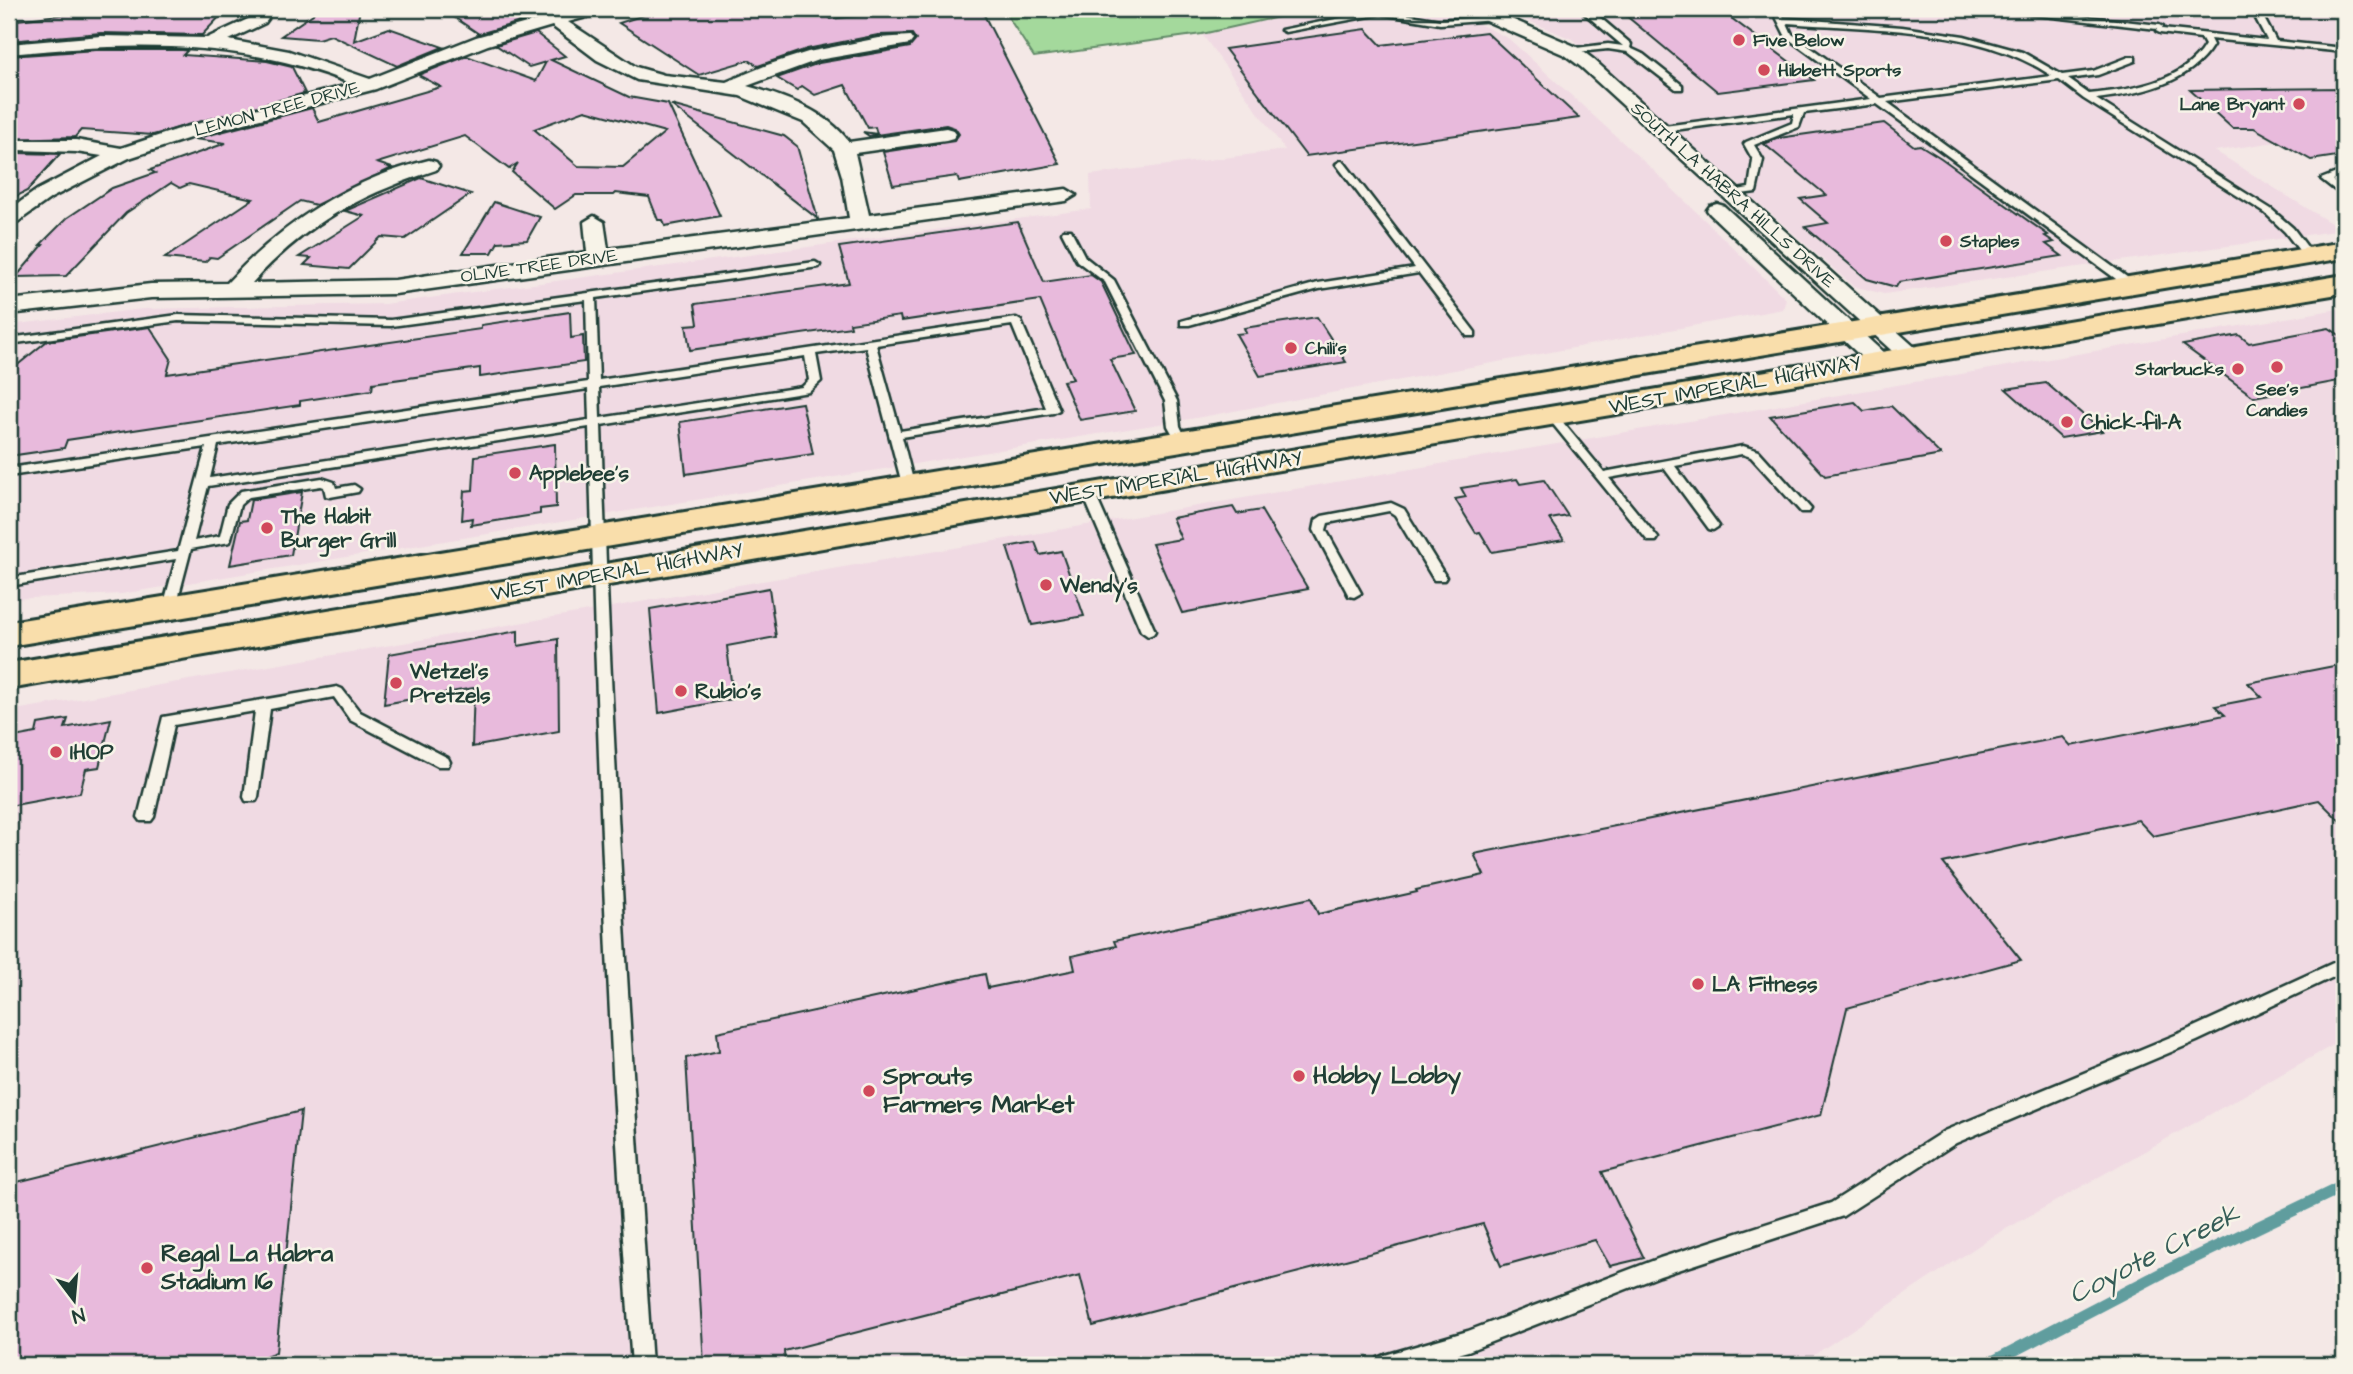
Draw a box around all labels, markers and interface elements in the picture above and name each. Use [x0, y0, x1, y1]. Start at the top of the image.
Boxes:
place label: Five Below [1753, 28, 1845, 53]
marker: Five Below [1731, 32, 1747, 48]
place label: Hibbett Sports [1778, 58, 1901, 83]
marker: Hibbett Sports [1756, 62, 1772, 78]
street label: LEMON TREE DRIVE [192, 75, 363, 143]
place label: Lane Bryant [2179, 92, 2286, 118]
street label: SOUTH LA HABRA HILLS DRIVE [1625, 96, 1841, 294]
marker: Lane Bryant [2291, 96, 2307, 112]
place label: Staples [1959, 229, 2020, 254]
marker: Staples [1938, 233, 1954, 249]
street label: OLIVE TREE DRIVE [459, 243, 619, 289]
place label: Chili's [1305, 336, 1347, 361]
marker: Chili's [1283, 340, 1299, 356]
street label: WEST IMPERIAL HIGHWAY [1607, 349, 1863, 421]
place label: Starbucks [2134, 357, 2224, 382]
marker: See's Candies [2269, 359, 2285, 375]
marker: Starbucks [2230, 361, 2246, 377]
place label: See's Candies [2246, 377, 2308, 423]
place label: Chick-fil-A [2081, 408, 2182, 437]
marker: Chick-fil-A [2059, 414, 2075, 430]
street label: WEST IMPERIAL HIGHWAY [1047, 444, 1305, 512]
place label: Applebee's [529, 459, 629, 489]
marker: Applebee's [507, 465, 523, 481]
place label: The Habit Burger Grill [280, 502, 397, 557]
marker: The Habit Burger Grill [259, 520, 275, 536]
street label: WEST IMPERIAL HIGHWAY [489, 536, 745, 608]
place label: Wendy's [1059, 571, 1138, 603]
marker: Wendy's [1038, 577, 1054, 593]
place label: Wetzel's Pretzels [409, 657, 491, 710]
marker: Wetzel's Pretzels [388, 675, 404, 691]
place label: Rubio's [695, 677, 762, 706]
marker: Rubio's [673, 683, 689, 699]
place label: IHOP [70, 738, 114, 767]
marker: IHOP [48, 744, 64, 760]
place label: LA Fitness [1712, 970, 1818, 999]
marker: LA Fitness [1690, 976, 1706, 992]
place label: Hobby Lobby [1313, 1059, 1462, 1095]
place label: Sprouts Farmers Market [882, 1060, 1075, 1122]
marker: Hobby Lobby [1291, 1068, 1307, 1084]
marker: Sprouts Farmers Market [861, 1083, 877, 1099]
water label: Coyote Creek [2062, 1194, 2247, 1315]
place label: Regal La Habra Stadium 16 [160, 1237, 334, 1299]
marker: Regal La Habra Stadium 16 [139, 1260, 155, 1276]
north arrow [38, 1266, 108, 1336]
text: N [69, 1300, 88, 1330]

